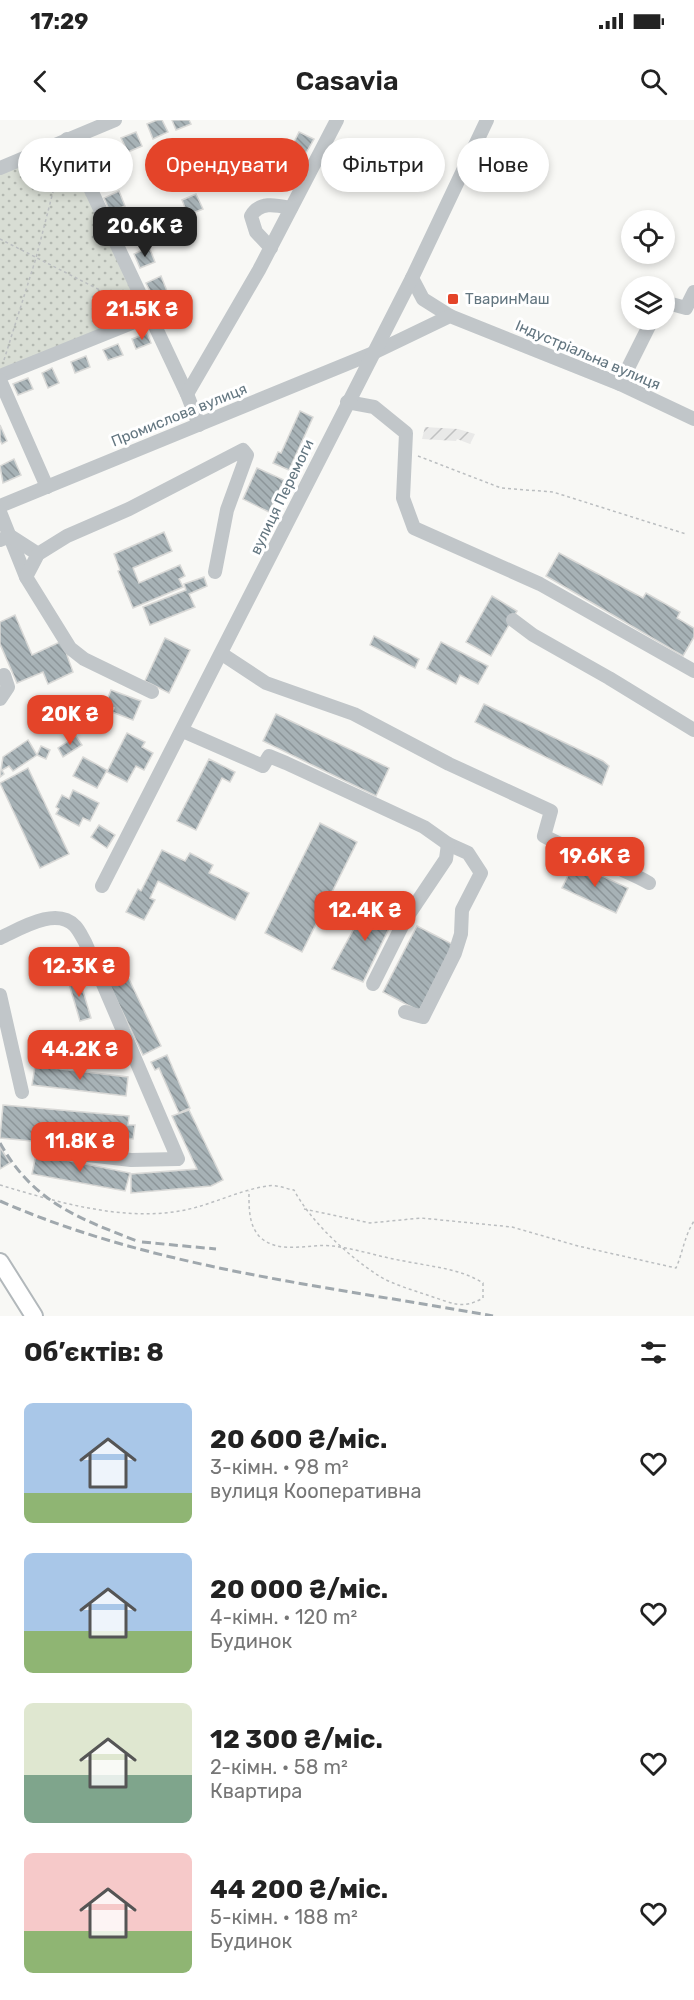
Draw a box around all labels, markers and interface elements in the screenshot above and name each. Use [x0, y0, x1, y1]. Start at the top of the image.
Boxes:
text: 17:29 [30, 8, 88, 35]
icon: back [24, 65, 57, 98]
text: Casavia [295, 65, 399, 97]
icon: search [637, 65, 670, 98]
chip: Купити [18, 138, 133, 192]
chip: Орендувати [145, 138, 309, 192]
chip: Фільтри [321, 138, 445, 192]
chip: Нове [457, 138, 549, 192]
pin: 20.6K ₴ [90, 207, 200, 258]
map controls [621, 210, 675, 330]
button: locate [621, 210, 675, 264]
text: 20.6K ₴ [107, 214, 183, 238]
button: layers [621, 276, 675, 330]
pin: 21.5K ₴ [87, 290, 197, 341]
place label: ТваринМаш [465, 290, 550, 308]
marker: ТваринМаш [446, 292, 460, 306]
text: 21.5K ₴ [106, 297, 178, 321]
street label: Індустріальна вулиця [513, 316, 663, 394]
street label: Промислова вулиця [108, 379, 250, 451]
street label: вулиця Перемоги [246, 436, 318, 558]
pin: 20K ₴ [28, 695, 112, 746]
text: 20K ₴ [41, 702, 99, 726]
pin: 19.6K ₴ [540, 837, 650, 888]
text: 19.6K ₴ [559, 844, 631, 868]
pin: 12.4K ₴ [310, 891, 420, 942]
text: 12.4K ₴ [328, 898, 402, 922]
pin: 12.3K ₴ [24, 947, 134, 998]
text: 12.3K ₴ [43, 954, 115, 978]
pin: 44.2K ₴ [25, 1030, 135, 1081]
text: 44.2K ₴ [42, 1037, 118, 1061]
pin: 11.8K ₴ [25, 1122, 135, 1173]
text: 11.8K ₴ [45, 1129, 115, 1153]
icon: filters [637, 1336, 670, 1369]
text: Об’єктів: 8 [24, 1337, 164, 1368]
text: 20 600 ₴/міс. [210, 1424, 387, 1455]
icon: home [72, 1427, 144, 1499]
icon: heart [637, 1447, 670, 1480]
text: 3-кімн. · 98 m² [210, 1455, 349, 1479]
text: вулиця Кооперативна [210, 1479, 422, 1503]
text: 20 000 ₴/міс. [210, 1574, 388, 1605]
icon: home [72, 1577, 144, 1649]
icon: heart [637, 1597, 670, 1630]
text: 4-кімн. · 120 m² [210, 1605, 357, 1629]
text: Будинок [210, 1629, 292, 1653]
text: 12 300 ₴/міс. [210, 1724, 383, 1755]
icon: home [72, 1727, 144, 1799]
icon: heart [637, 1747, 670, 1780]
text: 2-кімн. · 58 m² [210, 1755, 348, 1779]
text: Квартира [210, 1779, 302, 1803]
text: 44 200 ₴/міс. [210, 1874, 388, 1905]
icon: home [72, 1877, 144, 1949]
icon: heart [637, 1897, 670, 1930]
text: 5-кімн. · 188 m² [210, 1905, 358, 1929]
text: Будинок [210, 1929, 292, 1953]

